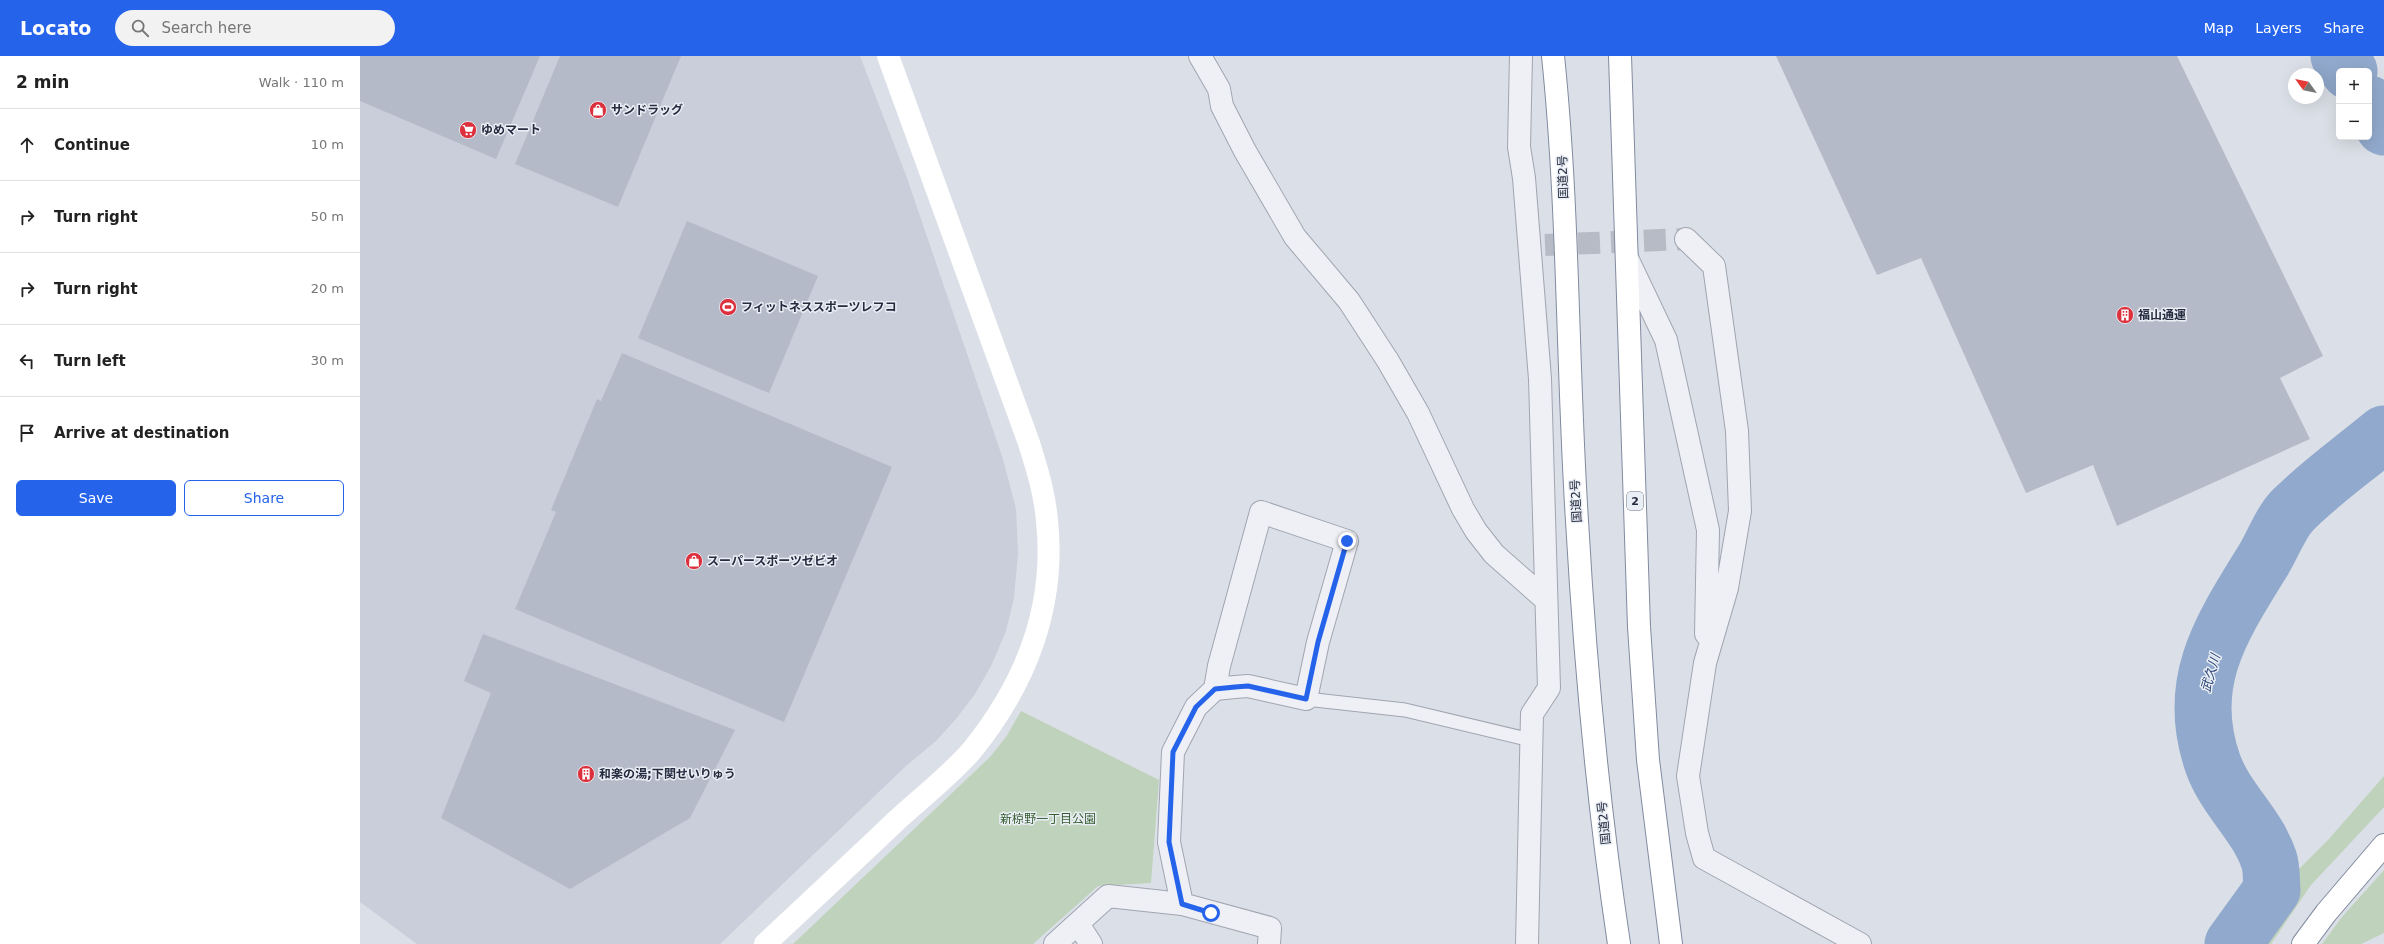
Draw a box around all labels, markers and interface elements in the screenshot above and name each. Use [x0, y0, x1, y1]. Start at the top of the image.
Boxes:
search box [115, 10, 395, 46]
text: Locato [20, 17, 91, 39]
icon: search [129, 17, 151, 39]
text: Search here [161, 19, 252, 37]
text: Map [2204, 20, 2233, 36]
text: Layers [2255, 20, 2302, 36]
text: Share [2324, 20, 2364, 36]
north arrow [2288, 68, 2324, 104]
map controls [2336, 68, 2372, 140]
button: + [2336, 68, 2372, 104]
text: 2 min [16, 72, 69, 92]
text: Walk · 110 m [259, 75, 344, 90]
shop icon: サンドラッグ [588, 100, 608, 120]
place label: サンドラッグ [611, 103, 683, 117]
button: − [2336, 104, 2372, 140]
supermarket icon: ゆめマート [458, 120, 478, 140]
place label: ゆめマート [481, 123, 541, 137]
icon: ahead [16, 134, 38, 156]
text: Continue [54, 136, 130, 154]
text: 10 m [311, 137, 344, 152]
street label: 国道2号 [1555, 155, 1571, 199]
icon: right [16, 206, 38, 228]
text: Turn right [54, 208, 138, 226]
text: 50 m [311, 209, 344, 224]
icon: right [16, 278, 38, 300]
text: Turn right [54, 280, 138, 298]
text: 20 m [311, 281, 344, 296]
sports icon: フィットネススポーツレフコ [718, 297, 738, 317]
place label: フィットネススポーツレフコ [741, 300, 897, 314]
building icon: 福山通運 [2115, 305, 2135, 325]
place label: 福山通運 [2138, 308, 2186, 322]
icon: left [16, 350, 38, 372]
text: Turn left [54, 352, 126, 370]
text: 30 m [311, 353, 344, 368]
icon: arrive [16, 422, 38, 444]
text: Arrive at destination [54, 424, 229, 442]
street label: 国道2号 [1568, 479, 1584, 523]
button: Save [16, 480, 176, 516]
button: Share [184, 480, 344, 516]
road number: 2 [1627, 492, 1643, 510]
route end [1338, 532, 1356, 550]
shop icon: スーパースポーツゼビオ [684, 551, 704, 571]
place label: スーパースポーツゼビオ [707, 554, 838, 568]
water label: 武久川 [2198, 650, 2224, 694]
building icon: 和楽の湯;下関せいりゅう [576, 764, 596, 784]
place label: 和楽の湯;下関せいりゅう [599, 767, 736, 781]
street label: 国道2号 [1595, 801, 1613, 845]
park label: 新椋野一丁目公園 [1000, 812, 1096, 826]
route start [1202, 904, 1220, 922]

